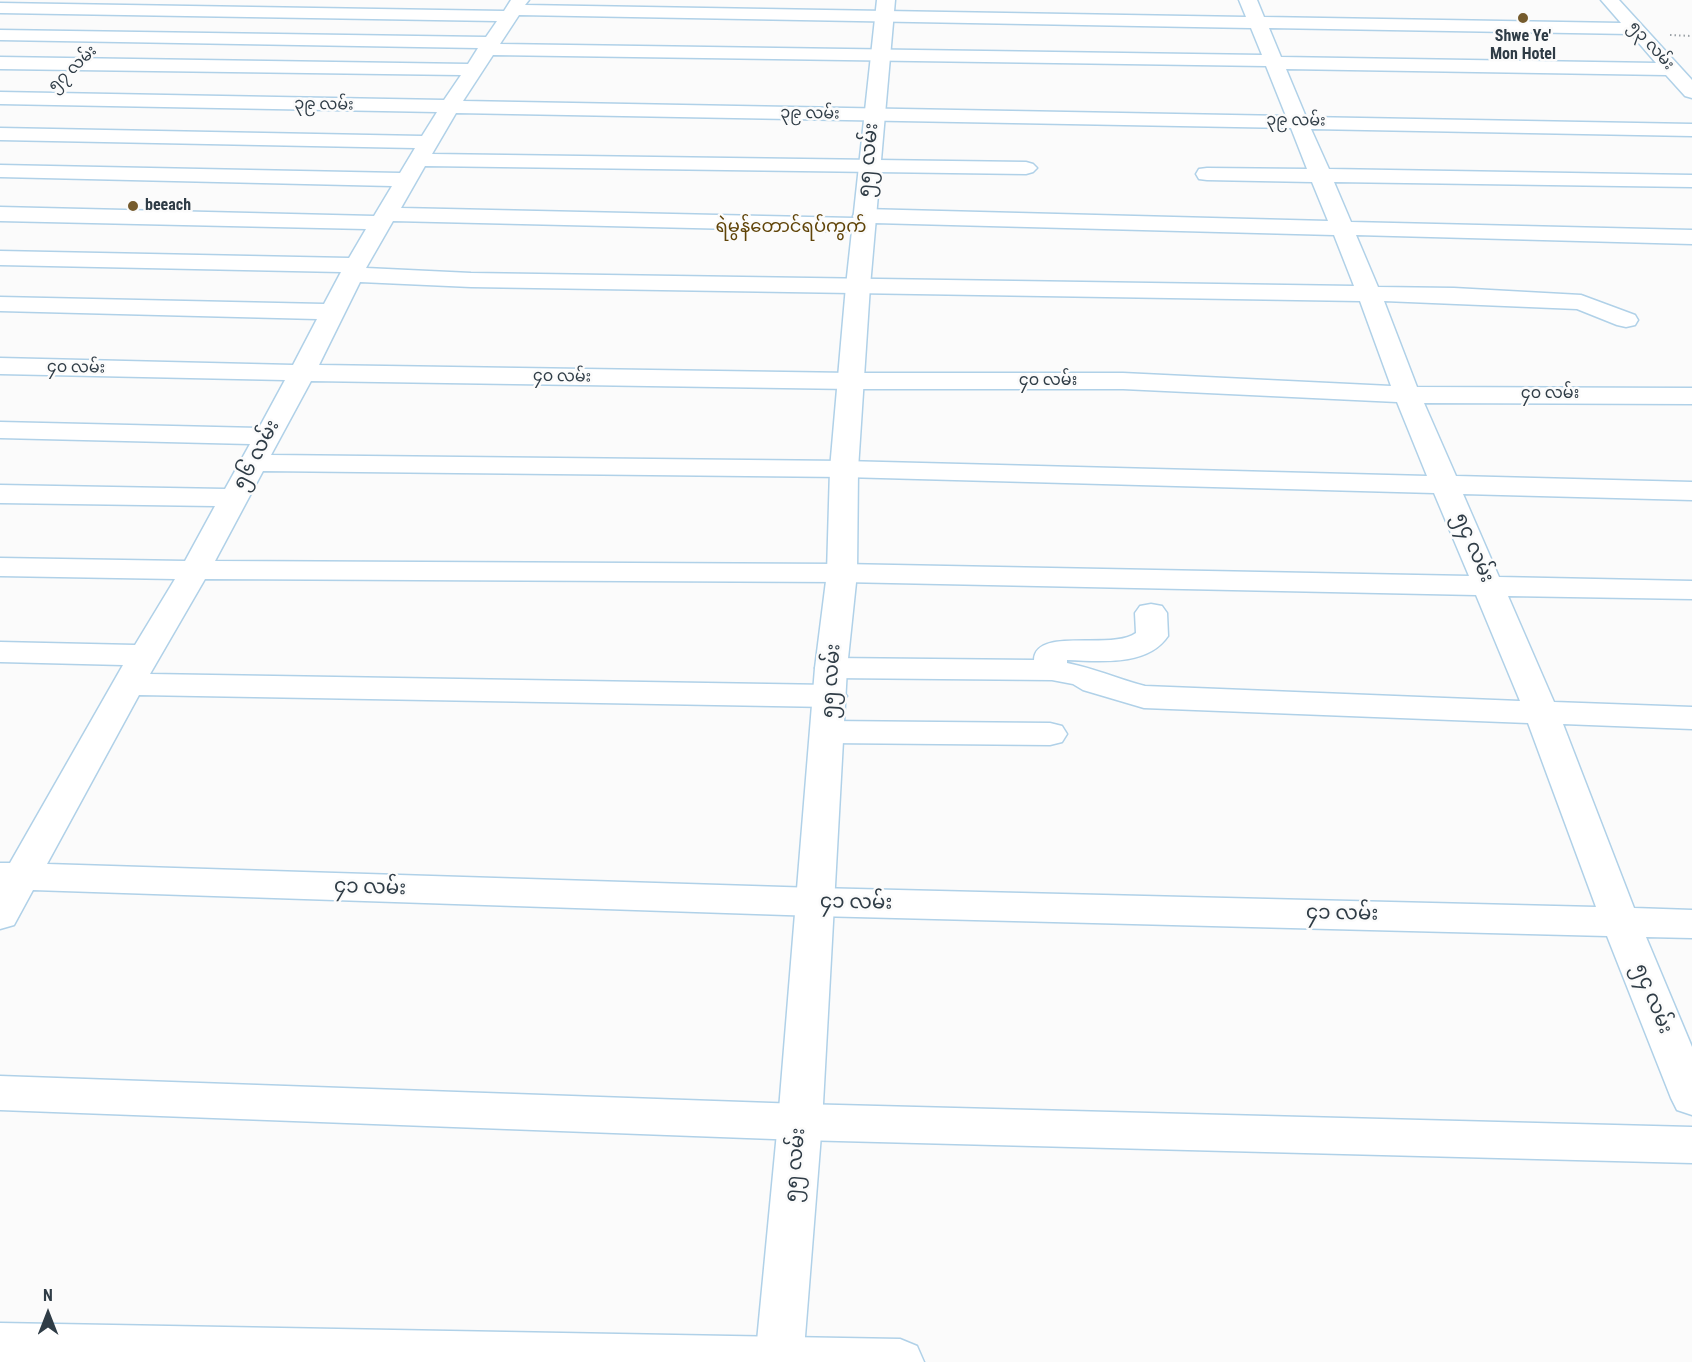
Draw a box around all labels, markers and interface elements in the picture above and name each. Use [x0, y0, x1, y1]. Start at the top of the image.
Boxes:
marker: Shwe Ye' Mon Hotel [1516, 11, 1530, 25]
street label: ၅၃ လမ်း [1624, 18, 1678, 74]
place label: Shwe Ye' Mon Hotel [1490, 27, 1556, 65]
street label: ၅၇ လမ်း [45, 42, 101, 96]
street label: ၃၉ လမ်း [294, 95, 354, 115]
street label: ၃၉ လမ်း [780, 104, 840, 124]
street label: ၃၉ လမ်း [1266, 111, 1326, 131]
street label: ၅၅ လမ်း [854, 122, 884, 198]
place label: beeach [145, 196, 191, 216]
marker: beeach [126, 199, 140, 213]
district label: ရဲမွန်တောင်ရပ်ကွက် [715, 216, 867, 238]
street label: ၄၀ လမ်း [47, 358, 105, 378]
street label: ၄၀ လမ်း [533, 367, 591, 387]
street label: ၄၀ လမ်း [1019, 371, 1077, 391]
street label: ၄၀ လမ်း [1521, 384, 1579, 404]
street label: ၅၆ လမ်း [229, 416, 285, 494]
street label: ၅၄ လမ်း [1448, 510, 1498, 586]
street label: ၅၅ လမ်း [817, 643, 847, 719]
street label: ၄၁ လမ်း [333, 875, 407, 901]
street label: ၄၁ လမ်း [820, 890, 892, 916]
street label: ၄၁ လမ်း [1306, 901, 1378, 927]
street label: ၅၄ လမ်း [1627, 960, 1677, 1038]
street label: ၅၅ လမ်း [781, 1127, 811, 1203]
north arrow [18, 1284, 78, 1344]
text: N [43, 1286, 53, 1305]

